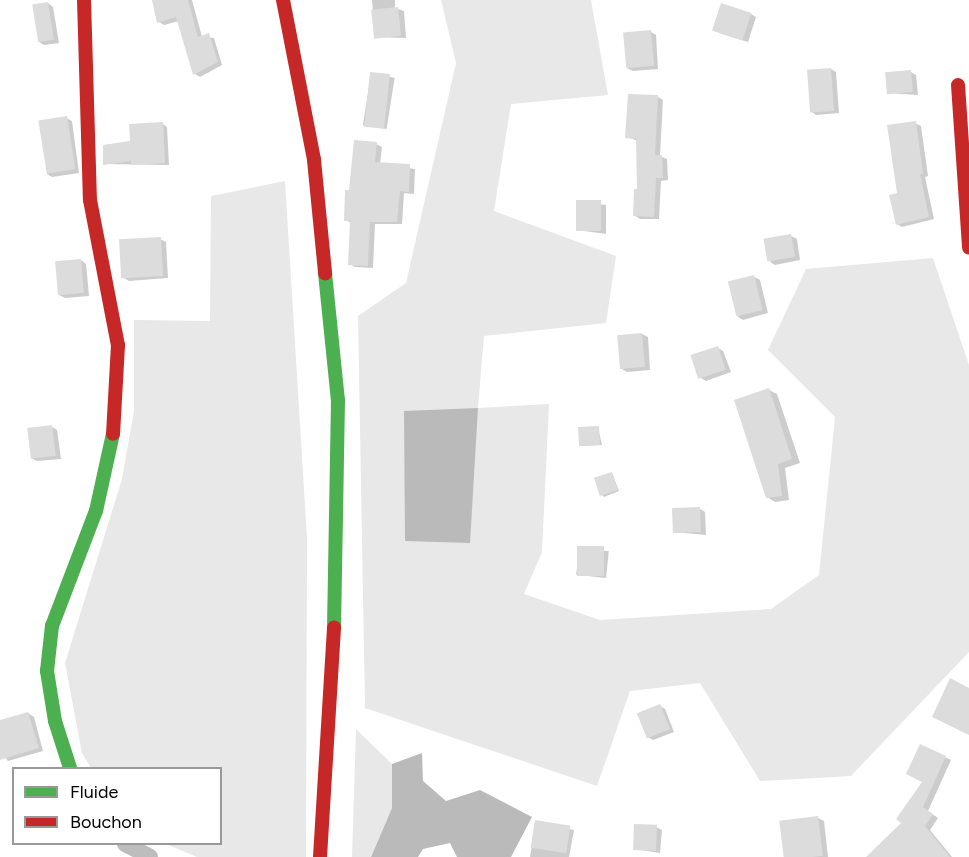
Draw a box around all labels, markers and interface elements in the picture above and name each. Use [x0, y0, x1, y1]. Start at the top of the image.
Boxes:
legend [12, 767, 222, 845]
text: Fluide [70, 781, 118, 803]
text: Bouchon [70, 811, 142, 833]

